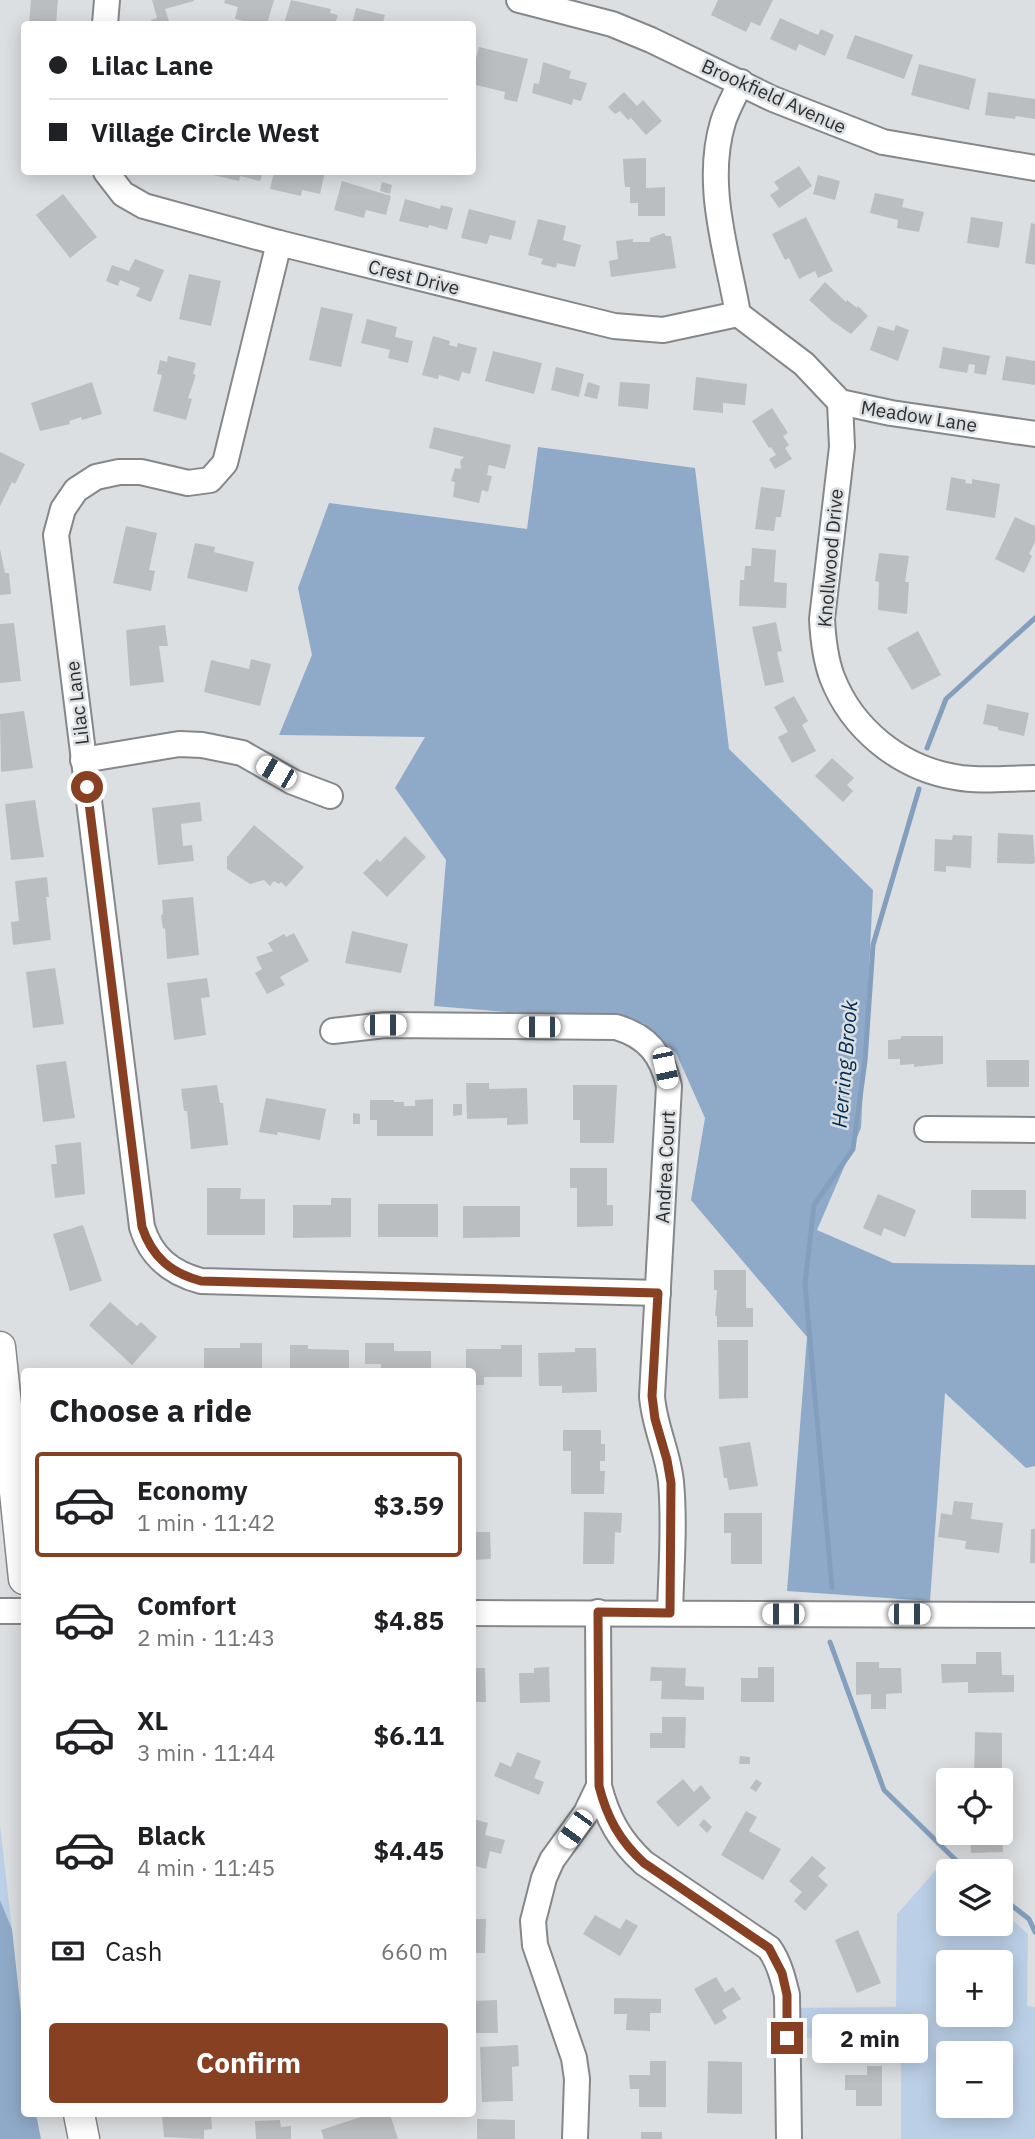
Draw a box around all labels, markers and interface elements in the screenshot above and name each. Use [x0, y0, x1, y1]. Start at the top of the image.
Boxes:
text: Lilac Lane [91, 48, 213, 82]
street label: Brookfield Avenue [698, 53, 850, 139]
text: Village Circle West [91, 115, 320, 149]
street label: Crest Drive [366, 254, 462, 300]
street label: Meadow Lane [859, 395, 979, 437]
street label: Knollwood Drive [812, 488, 848, 628]
street label: Lilac Lane [60, 660, 94, 746]
car [253, 752, 300, 792]
route start [71, 771, 103, 803]
water label: Herring Brook [824, 998, 864, 1129]
car [365, 1015, 407, 1036]
car [519, 1017, 561, 1038]
car [651, 1045, 680, 1091]
street label: Andrea Court [650, 1110, 680, 1224]
text: Choose a ride [49, 1389, 252, 1431]
icon: car [53, 1473, 116, 1536]
text: Economy [137, 1473, 248, 1507]
text: $3.59 [374, 1488, 444, 1522]
text: 1 min · 11:42 [137, 1507, 275, 1537]
icon: car [53, 1588, 116, 1651]
text: Comfort [137, 1588, 236, 1622]
text: $4.85 [374, 1603, 444, 1637]
car [763, 1604, 805, 1625]
car [889, 1604, 931, 1625]
text: 2 min · 11:43 [137, 1622, 275, 1652]
icon: car [53, 1703, 116, 1766]
text: XL [137, 1703, 168, 1737]
text: $6.11 [374, 1718, 444, 1752]
text: 3 min · 11:44 [137, 1737, 275, 1767]
map controls [936, 1768, 1013, 2118]
button: locate [936, 1768, 1013, 1845]
car [555, 1806, 596, 1852]
icon: car [53, 1818, 116, 1881]
text: Black [137, 1818, 205, 1852]
text: $4.45 [374, 1833, 444, 1867]
text: 4 min · 11:45 [137, 1852, 275, 1882]
button: layers [936, 1859, 1013, 1936]
icon: cash [49, 1932, 87, 1970]
text: Cash [105, 1934, 162, 1968]
text: 660 m [381, 1936, 448, 1966]
button: + [936, 1950, 1013, 2027]
callout: 2 min [812, 2014, 927, 2062]
route end [771, 2022, 803, 2054]
button: Confirm [49, 2023, 448, 2103]
text: 2 min [840, 2023, 900, 2053]
button: − [936, 2041, 1013, 2118]

